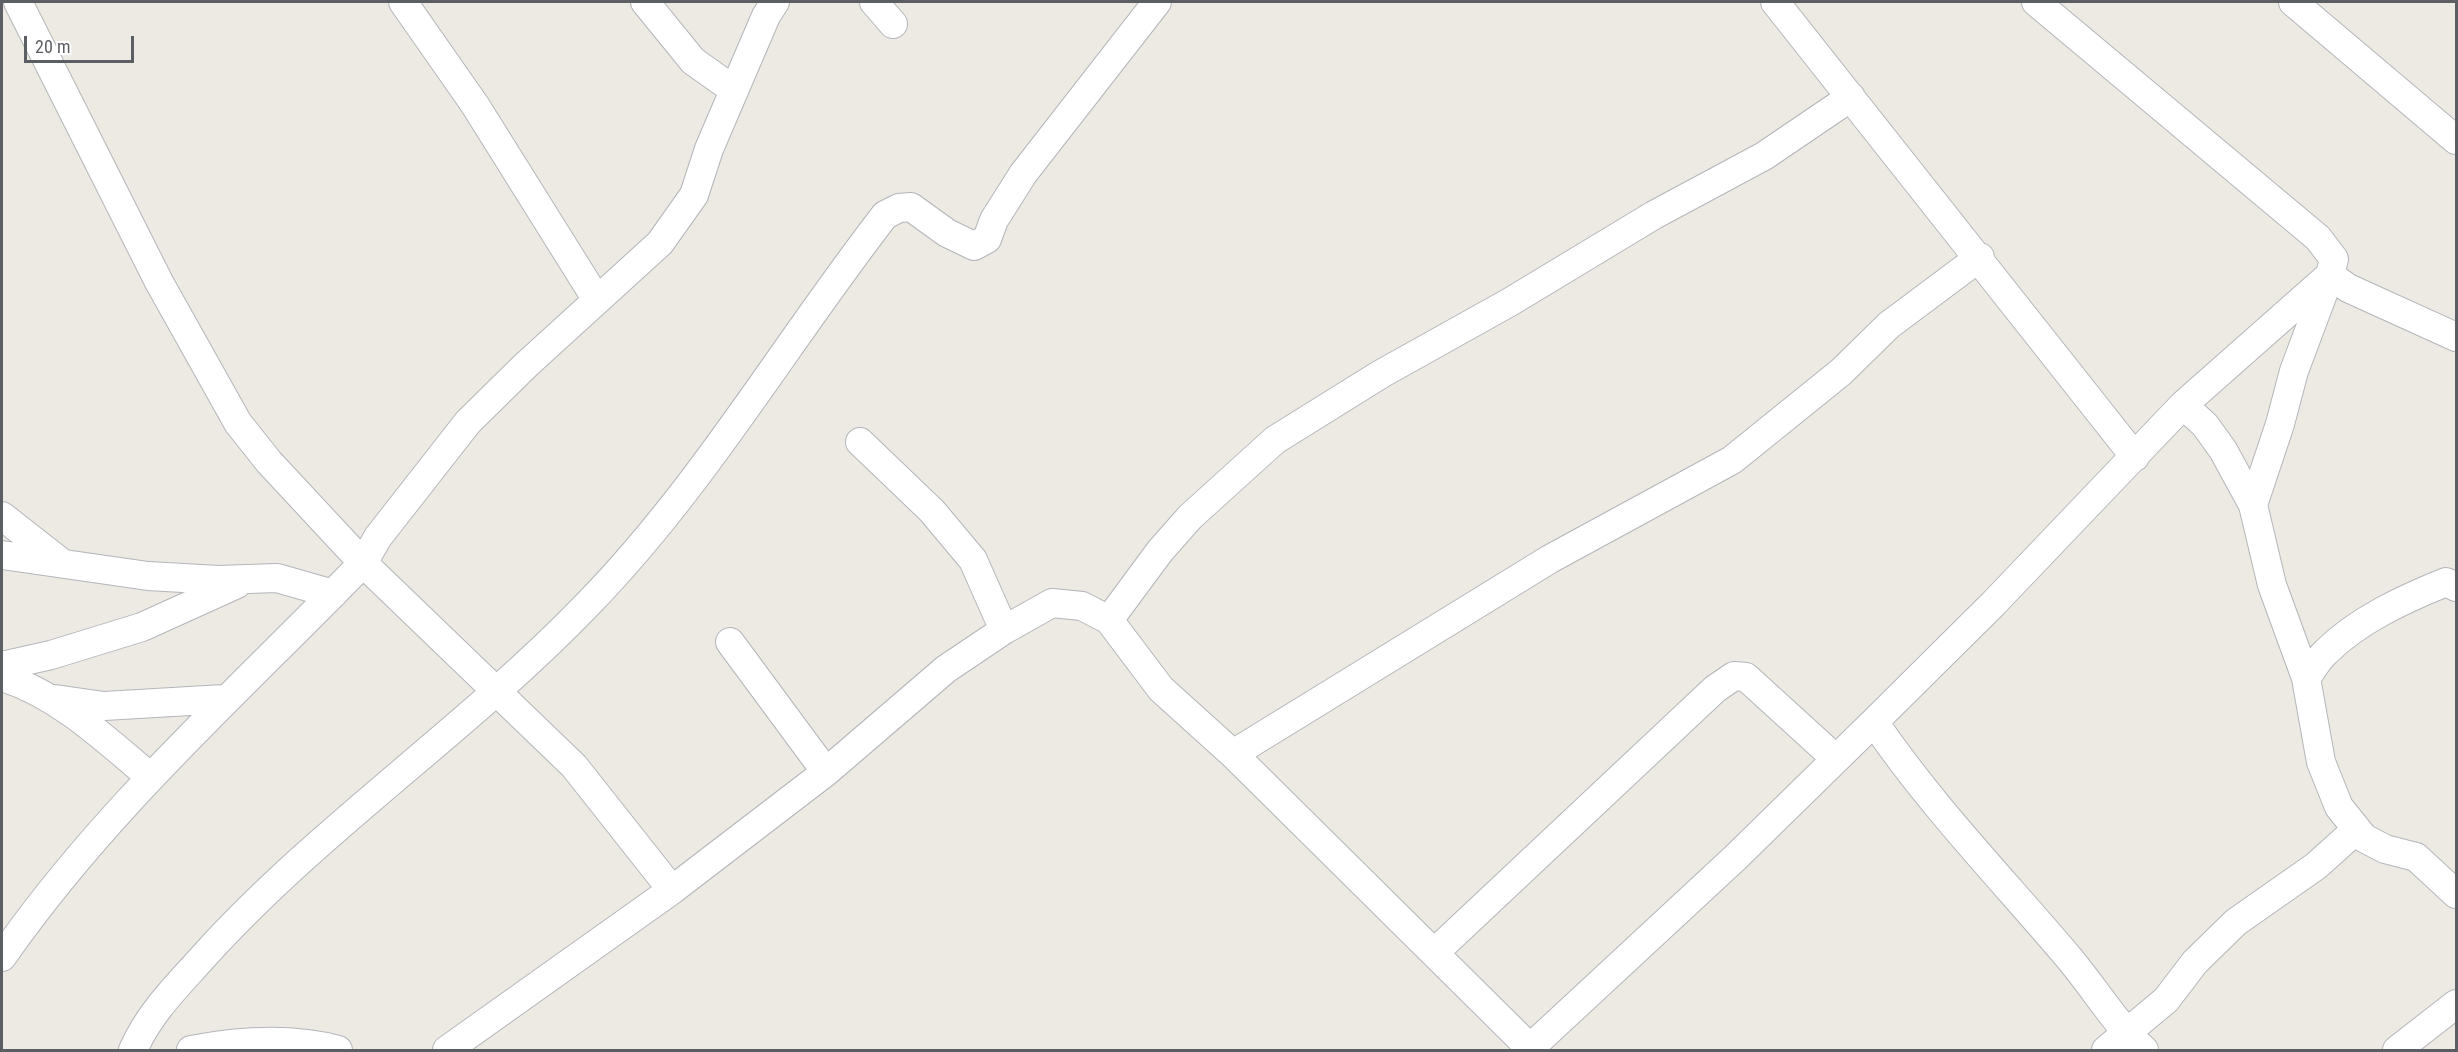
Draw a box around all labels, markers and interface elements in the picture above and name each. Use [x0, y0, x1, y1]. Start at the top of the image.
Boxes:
scale bar [27, 24, 136, 62]
text: 20 m [35, 36, 70, 57]

